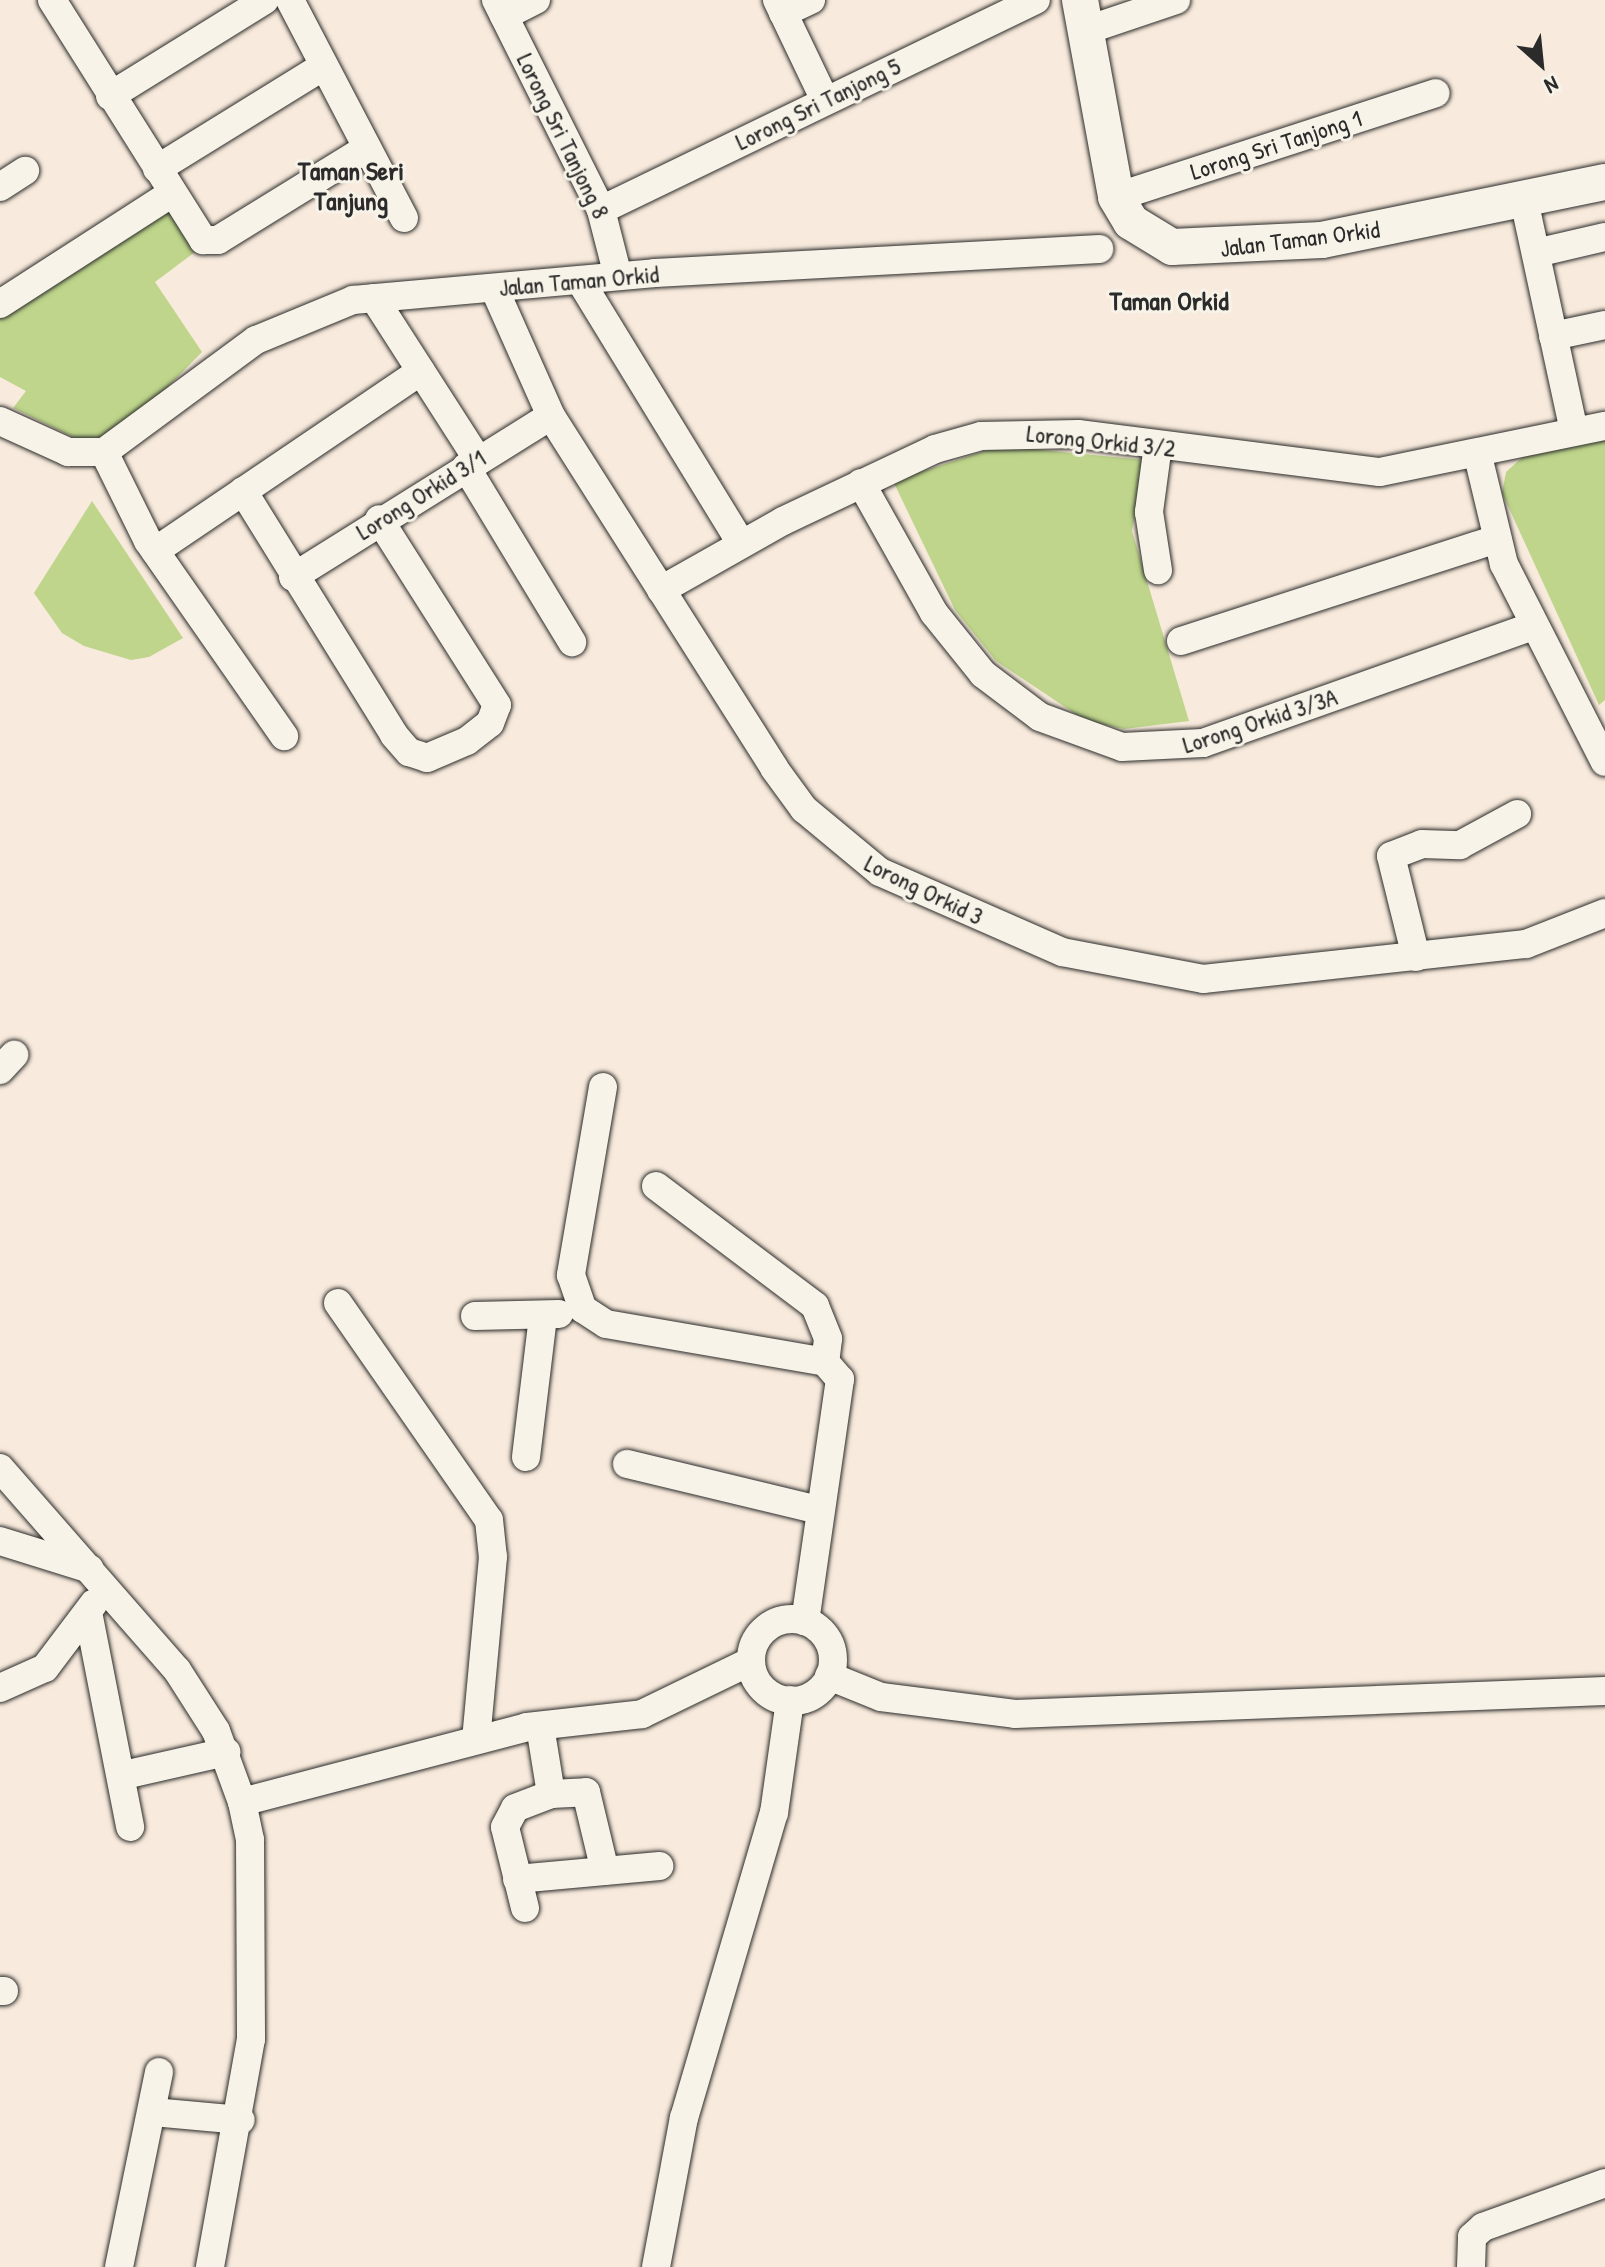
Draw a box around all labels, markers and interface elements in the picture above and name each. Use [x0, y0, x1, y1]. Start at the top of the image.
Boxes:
north arrow [1501, 24, 1581, 104]
street label: Lorong Sri Tanjong 8 [511, 49, 615, 223]
street label: Lorong Sri Tanjong 5 [731, 52, 905, 156]
text: N [1540, 69, 1564, 101]
street label: Lorong Sri Tanjong 1 [1187, 104, 1365, 186]
district label: Taman Seri Tanjung [298, 155, 404, 216]
street label: Jalan Taman Orkid [1219, 215, 1381, 263]
street label: Jalan Taman Orkid [498, 260, 660, 302]
district label: Taman Orkid [1109, 285, 1229, 317]
street label: Lorong Orkid 3/2 [1025, 419, 1177, 463]
street label: Lorong Orkid 3/1 [351, 444, 491, 546]
street label: Lorong Orkid 3/3A [1179, 682, 1341, 760]
street label: Lorong Orkid 3 [860, 849, 988, 931]

